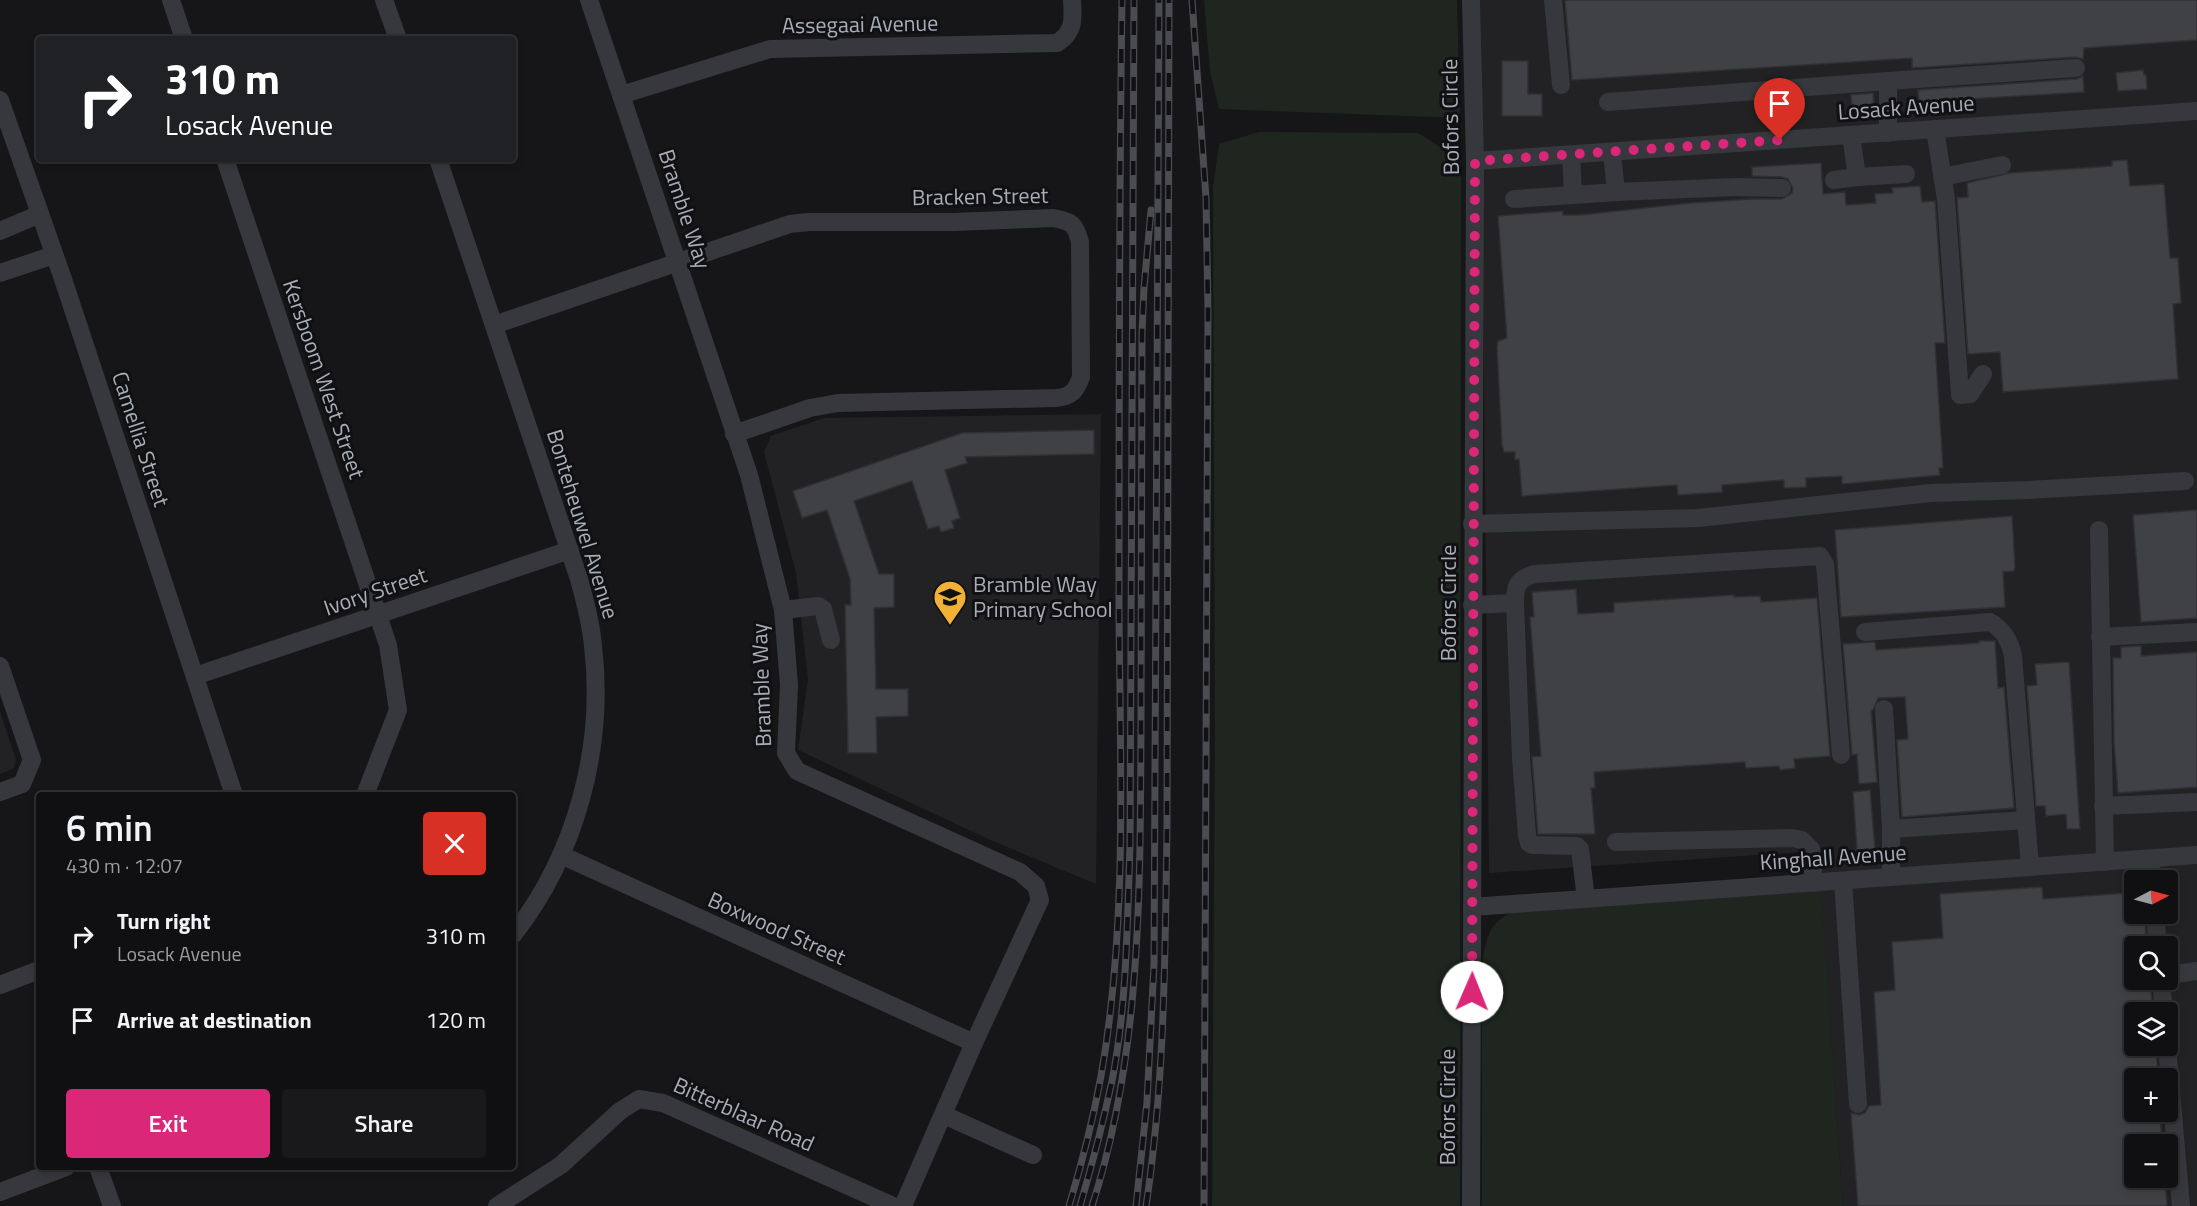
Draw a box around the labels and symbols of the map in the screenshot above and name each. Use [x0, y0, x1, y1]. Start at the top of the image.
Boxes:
street label: Assegaai Avenue [781, 6, 939, 42]
street label: Bofors Circle [1432, 58, 1468, 176]
pin [1754, 78, 1805, 140]
street label: Losack Avenue [1836, 85, 1976, 129]
street label: Bramble Way [650, 145, 720, 274]
street label: Bracken Street [911, 178, 1049, 214]
street label: Kersboom West Street [274, 275, 374, 484]
street label: Camellia Street [103, 367, 179, 511]
street label: Bonteheuwel Avenue [538, 425, 628, 623]
street label: Bofors Circle [1431, 545, 1465, 661]
street label: Ivory Street [319, 557, 431, 625]
place label: Bramble Way Primary School [973, 567, 1113, 626]
school or university icon: Bramble Way Primary School [932, 579, 968, 626]
street label: Bramble Way [742, 622, 780, 748]
street label: Kinghall Avenue [1758, 835, 1908, 879]
north arrow [2124, 870, 2178, 924]
street label: Boxwood Street [703, 882, 852, 974]
position arrow [1440, 960, 1504, 1024]
street label: Bofors Circle [1430, 1049, 1464, 1165]
street label: Bitterblaar Road [668, 1068, 820, 1160]

